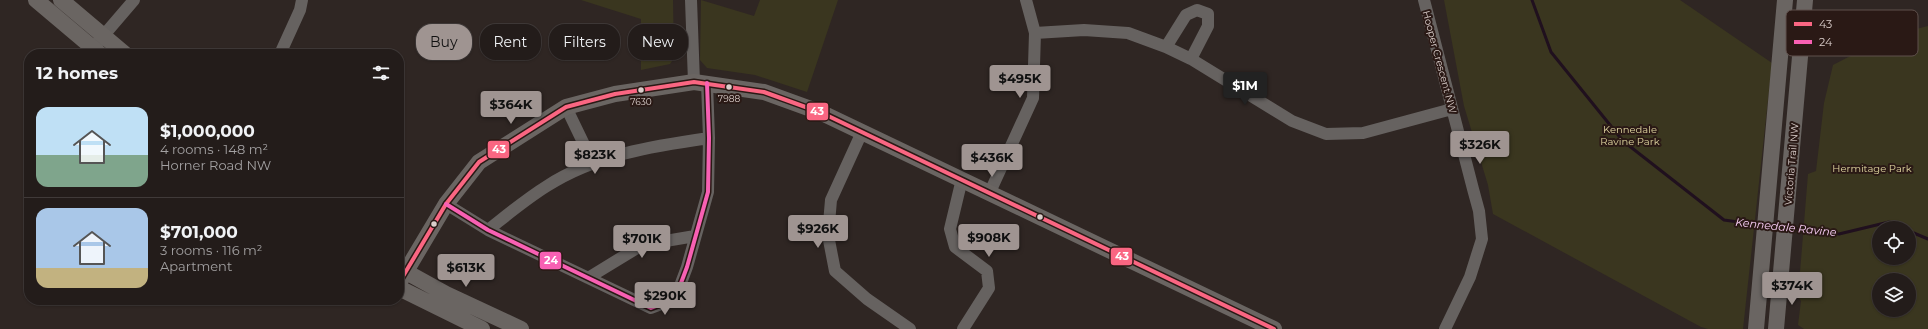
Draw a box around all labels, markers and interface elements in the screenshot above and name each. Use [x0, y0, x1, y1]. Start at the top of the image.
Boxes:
street label: Hooper Crescent NW [1420, 9, 1460, 115]
legend [1786, 10, 1918, 56]
text: 43 [1819, 17, 1832, 31]
chip: Buy [416, 24, 472, 60]
chip: Rent [480, 24, 541, 60]
chip: Filters [549, 24, 620, 60]
chip: New [628, 24, 688, 60]
text: 24 [1819, 35, 1833, 49]
icon: filters [370, 62, 392, 84]
text: 12 homes [36, 63, 118, 83]
pin: $495K [992, 65, 1048, 99]
text: $495K [999, 70, 1041, 86]
pin: $1M [1226, 72, 1264, 106]
text: $1M [1232, 77, 1258, 93]
marker: 7988 [724, 82, 734, 92]
marker: 7630 [636, 85, 646, 95]
pin: $364K [483, 91, 539, 125]
place label: 7988 [718, 93, 740, 104]
text: $364K [490, 96, 532, 112]
place label: 7630 [630, 96, 652, 107]
line badge: 43 [806, 102, 829, 121]
text: 43 [810, 104, 824, 118]
text: $1,000,000 [160, 121, 255, 141]
street label: Victoria Trail NW [1781, 122, 1802, 206]
icon: home [68, 123, 116, 171]
park label: Kennedale Ravine Park [1600, 123, 1660, 148]
pin: $326K [1452, 131, 1508, 165]
text: $326K [1459, 136, 1501, 152]
line badge: 43 [487, 140, 510, 159]
text: 4 rooms · 148 m² [160, 141, 268, 157]
pin: $823K [567, 141, 623, 175]
text: 43 [492, 142, 506, 156]
pin: $436K [964, 144, 1020, 178]
text: $823K [574, 146, 616, 162]
text: $436K [971, 149, 1013, 165]
text: Horner Road NW [160, 157, 271, 173]
park label: Hermitage Park [1832, 162, 1912, 175]
unlabelled marker [1035, 212, 1045, 222]
pin: $926K [790, 215, 846, 249]
water label: Kennedale Ravine [1735, 215, 1838, 239]
unlabelled marker [429, 219, 439, 229]
text: $926K [797, 220, 839, 236]
map controls [1872, 221, 1916, 317]
button: locate [1872, 221, 1916, 265]
text: $701,000 [160, 222, 238, 242]
icon: home [68, 224, 116, 272]
pin: $908K [961, 224, 1017, 258]
pin: $701K [614, 225, 670, 259]
text: $908K [967, 229, 1011, 245]
text: $701K [622, 230, 662, 246]
text: 3 rooms · 116 m² [160, 242, 262, 258]
line badge: 43 [1110, 247, 1133, 266]
text: 43 [1115, 249, 1129, 263]
line badge: 24 [539, 251, 562, 270]
text: 24 [544, 253, 558, 267]
pin: $613K [438, 254, 494, 288]
text: Apartment [160, 258, 232, 274]
text: $613K [447, 259, 486, 275]
pin: $374K [1764, 272, 1820, 306]
button: layers [1872, 273, 1916, 317]
text: $374K [1771, 277, 1813, 293]
pin: $290K [637, 282, 693, 316]
text: $290K [644, 287, 686, 303]

